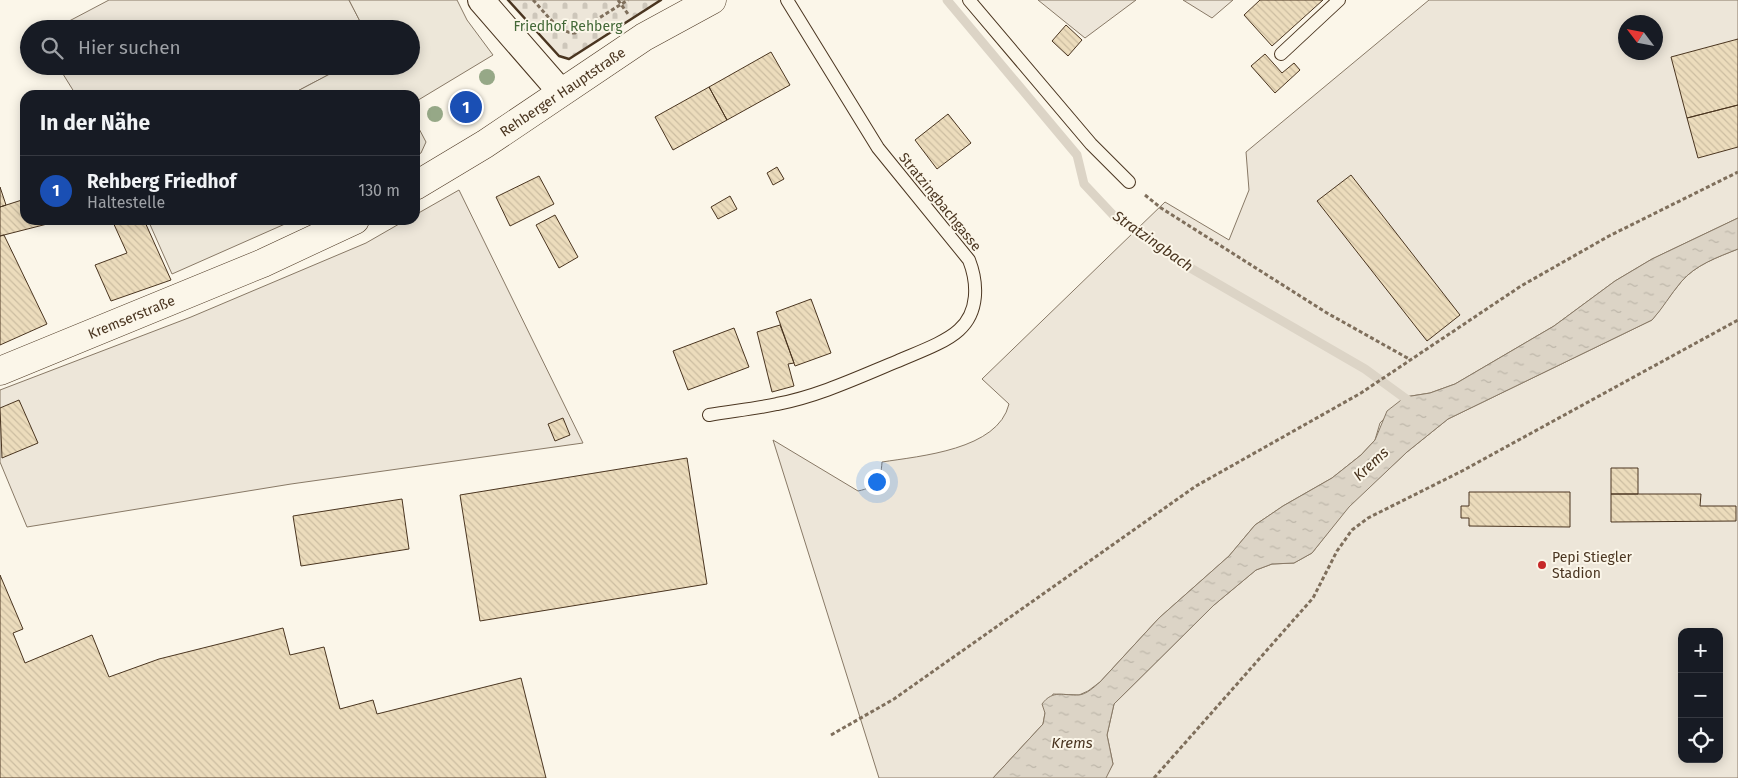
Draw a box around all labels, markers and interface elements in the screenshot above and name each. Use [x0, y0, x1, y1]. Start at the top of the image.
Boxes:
north arrow [1618, 15, 1663, 60]
park label: Friedhof Rehberg [513, 18, 623, 35]
search box [20, 20, 420, 75]
icon: search [38, 34, 66, 62]
text: Hier suchen [78, 36, 181, 59]
street label: Rehberger Hauptstraße [496, 44, 629, 140]
pin: 1 [450, 88, 482, 126]
text: In der Nähe [40, 110, 150, 136]
street label: Stratzingbachgasse [895, 149, 985, 255]
text: Rehberg Friedhof [87, 170, 236, 193]
text: 1 [52, 181, 60, 200]
text: 130 m [358, 181, 400, 200]
text: Haltestelle [87, 193, 165, 212]
water label: Stratzingbach [1109, 206, 1197, 275]
street label: Kremserstraße [85, 292, 177, 342]
water label: Krems [1350, 443, 1392, 485]
your location [864, 469, 890, 495]
place label: Pepi Stiegler Stadion [1552, 549, 1633, 582]
marker: Pepi Stiegler Stadion [1536, 559, 1548, 571]
map controls [1678, 628, 1723, 763]
button: + [1678, 628, 1723, 673]
button: − [1678, 673, 1723, 718]
button: locate [1678, 718, 1723, 763]
water label: Krems [1051, 734, 1093, 752]

